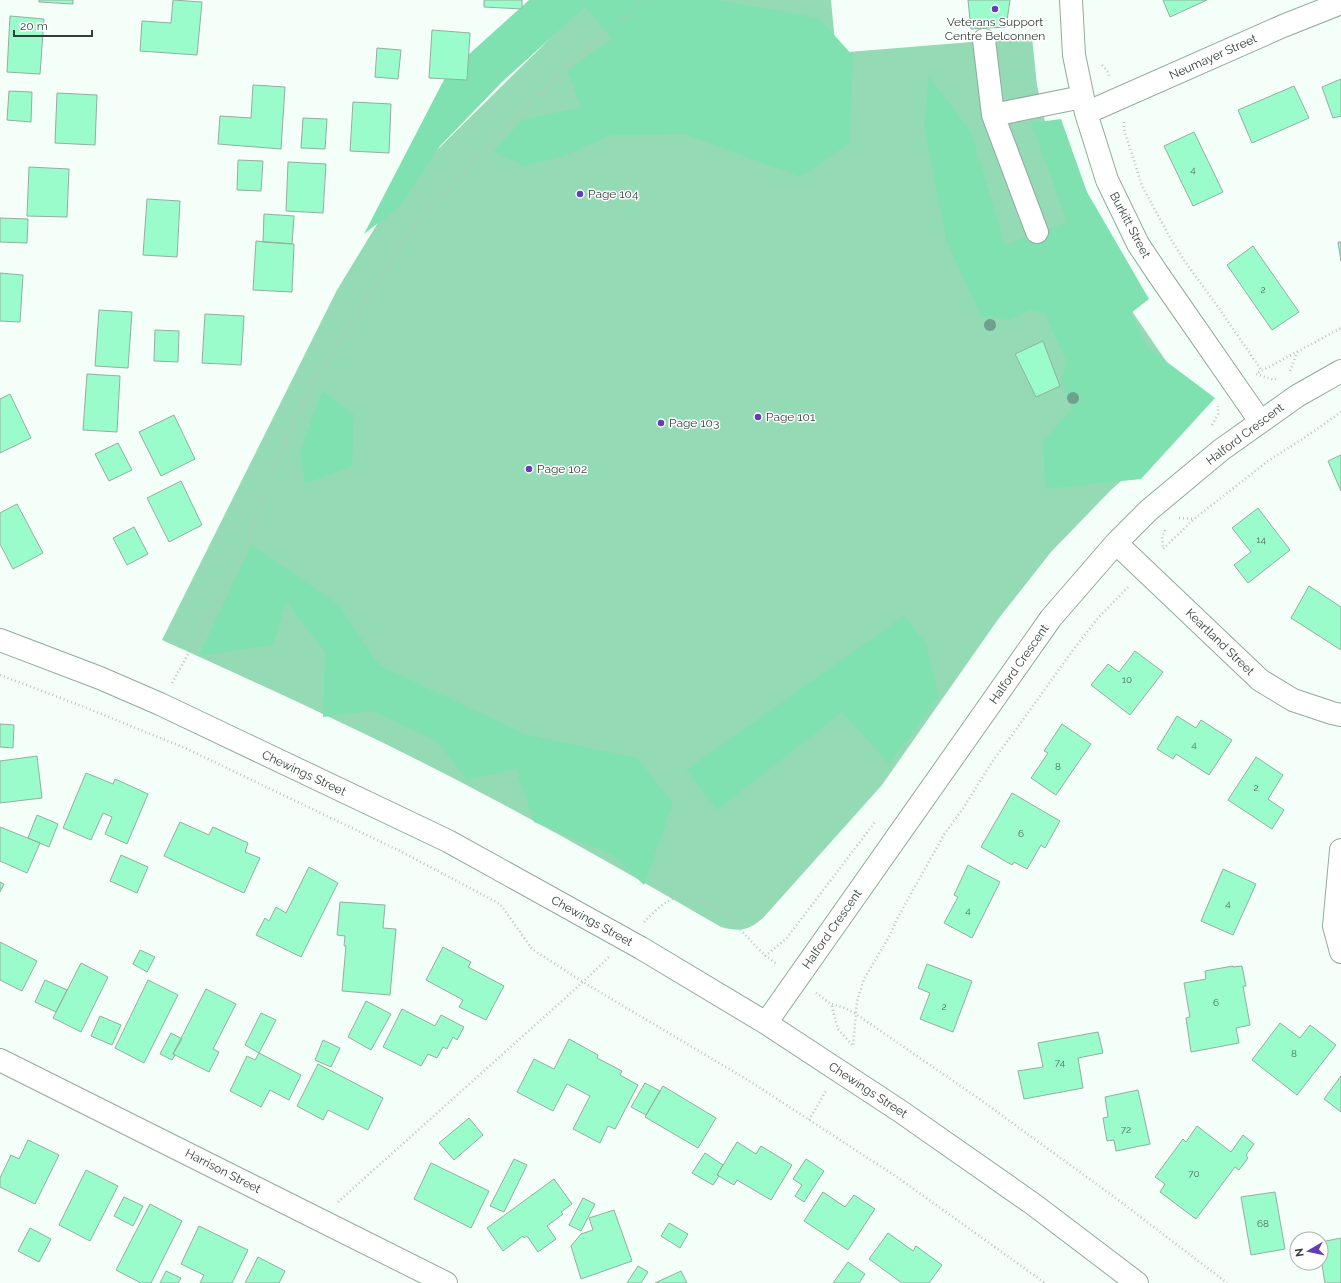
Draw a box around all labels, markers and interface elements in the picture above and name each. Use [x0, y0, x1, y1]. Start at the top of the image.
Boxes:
marker: Veterans Support Centre Belconnen [990, 4, 1000, 14]
scale bar [14, 12, 92, 38]
place label: Veterans Support Centre Belconnen [945, 15, 1045, 43]
text: 20 m [20, 19, 48, 33]
street label: Neumayer Street [1167, 31, 1259, 83]
house number: 4 [1190, 164, 1196, 175]
place label: Page 104 [588, 187, 639, 201]
marker: Page 104 [575, 189, 585, 199]
street label: Burkitt Street [1107, 190, 1153, 260]
house number: 2 [1260, 284, 1266, 295]
street label: Halford Crescent [1203, 400, 1287, 468]
place label: Page 101 [766, 410, 815, 424]
marker: Page 101 [753, 412, 763, 422]
place label: Page 103 [669, 416, 719, 430]
marker: Page 103 [656, 418, 666, 428]
place label: Page 102 [537, 462, 587, 476]
marker: Page 102 [524, 464, 534, 474]
house number: 14 [1256, 534, 1266, 545]
street label: Keartland Street [1183, 606, 1257, 678]
street label: Halford Crescent [986, 622, 1052, 706]
house number: 10 [1122, 674, 1132, 685]
house number: 4 [1191, 739, 1197, 750]
street label: Chewings Street [260, 747, 348, 799]
house number: 8 [1055, 761, 1061, 772]
house number: 2 [1253, 782, 1259, 793]
house number: 6 [1018, 828, 1024, 839]
street label: Halford Crescent [799, 887, 865, 971]
street label: Chewings Street [549, 893, 635, 949]
house number: 4 [1225, 898, 1231, 909]
house number: 4 [965, 905, 971, 916]
house number: 6 [1213, 997, 1219, 1008]
house number: 2 [941, 1001, 947, 1012]
house number: 8 [1291, 1048, 1297, 1059]
house number: 74 [1055, 1057, 1066, 1068]
street label: Chewings Street [826, 1059, 910, 1121]
house number: 72 [1121, 1124, 1131, 1135]
street label: Harrison Street [183, 1146, 263, 1196]
house number: 70 [1188, 1168, 1200, 1179]
house number: 68 [1257, 1218, 1269, 1229]
north arrow [1289, 1231, 1329, 1271]
text: N [1293, 1247, 1307, 1258]

